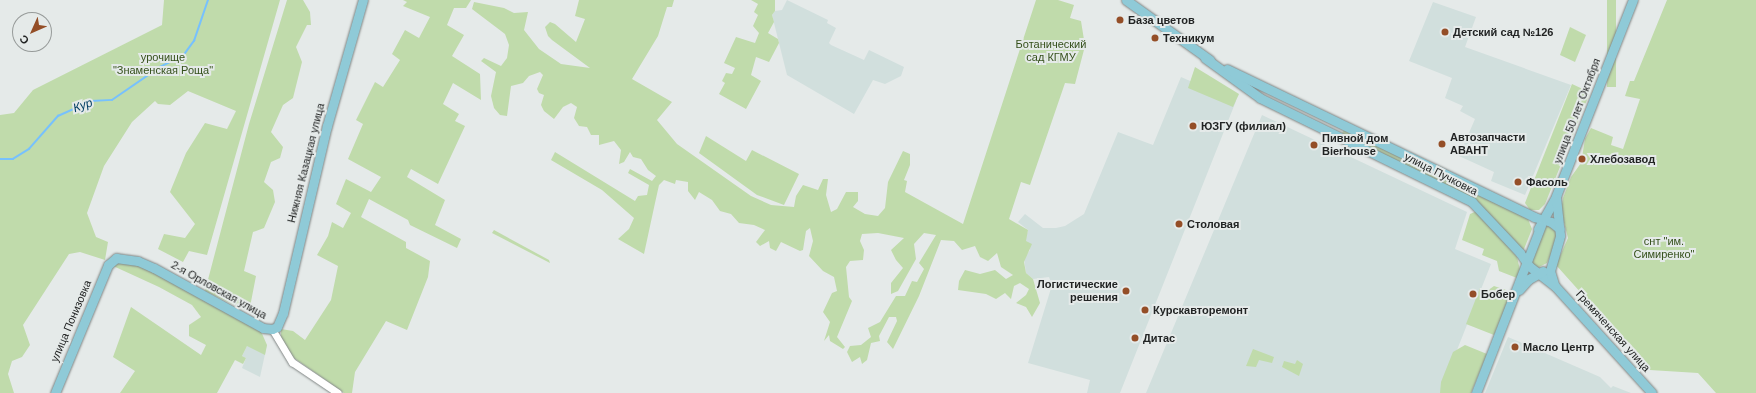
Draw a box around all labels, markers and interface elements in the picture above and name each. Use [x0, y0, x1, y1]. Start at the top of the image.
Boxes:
north arrow [12, 12, 52, 52]
place label: База цветов [1128, 13, 1195, 27]
marker: База цветов [1115, 15, 1125, 25]
place label: Детский сад №126 [1453, 25, 1553, 39]
marker: Детский сад №126 [1440, 27, 1450, 37]
place label: Техникум [1163, 31, 1214, 45]
text: С [17, 33, 31, 47]
marker: Техникум [1150, 33, 1160, 43]
park label: Ботанический сад КГМУ [1016, 38, 1086, 64]
park label: урочище "Знаменская Роща" [113, 51, 213, 77]
street label: улица 50 лет Октября [1551, 57, 1603, 165]
water label: Кур [71, 96, 95, 116]
street label: Нижняя Казацкая улица [285, 102, 327, 224]
place label: ЮЗГУ (филиал) [1201, 119, 1286, 133]
marker: ЮЗГУ (филиал) [1188, 121, 1198, 131]
place label: Автозапчасти АВАНТ [1450, 131, 1525, 157]
place label: Пивной дом Bierhouse [1322, 132, 1388, 158]
marker: Автозапчасти АВАНТ [1437, 139, 1447, 149]
marker: Пивной дом Bierhouse [1309, 140, 1319, 150]
street label: улица Пучковка [1402, 150, 1480, 198]
place label: Хлебозавод [1590, 152, 1655, 166]
marker: Хлебозавод [1577, 154, 1587, 164]
place label: Фасоль [1526, 175, 1568, 189]
marker: Фасоль [1513, 177, 1523, 187]
place label: Столовая [1187, 217, 1239, 231]
marker: Столовая [1174, 219, 1184, 229]
park label: снт "им. Симиренко" [1633, 235, 1695, 261]
street label: 2-я Орловская улица [169, 258, 269, 322]
street label: улица Понизовка [48, 278, 94, 364]
place label: Логистические решения [1037, 278, 1118, 304]
marker: Логистические решения [1121, 286, 1131, 296]
place label: Бобер [1481, 287, 1515, 301]
street label: Гремяченская улица [1573, 288, 1653, 374]
marker: Бобер [1468, 289, 1478, 299]
place label: Курскавторемонт [1153, 303, 1248, 317]
marker: Курскавторемонт [1140, 305, 1150, 315]
place label: Дитас [1143, 331, 1175, 345]
marker: Дитас [1130, 333, 1140, 343]
place label: Масло Центр [1523, 340, 1594, 354]
marker: Масло Центр [1510, 342, 1520, 352]

